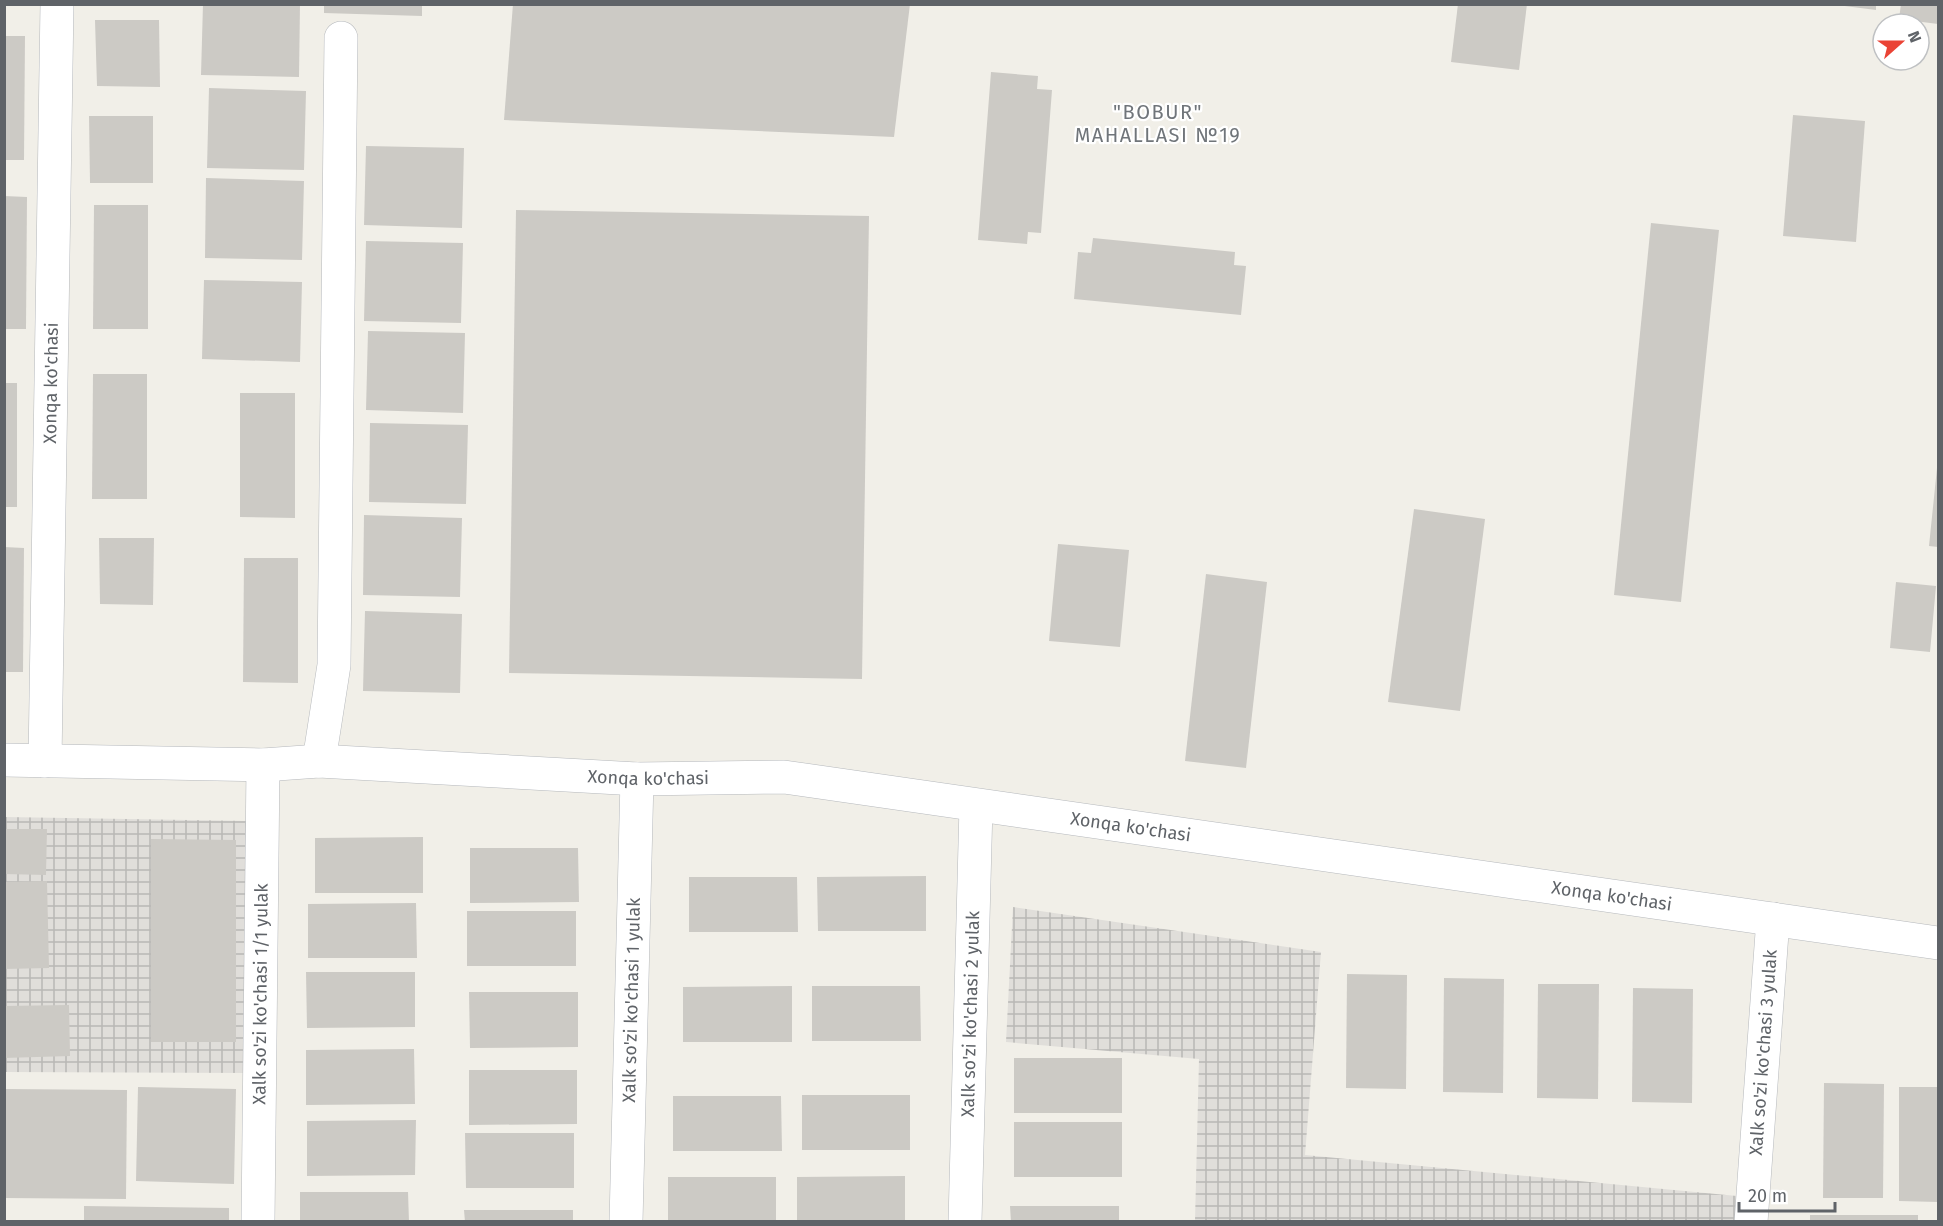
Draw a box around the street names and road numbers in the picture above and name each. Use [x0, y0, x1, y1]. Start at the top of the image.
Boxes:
street label: Xonqa ko'chasi [39, 322, 63, 444]
street label: Xonqa ko'chasi [587, 765, 709, 790]
street label: Xonqa ko'chasi [1069, 807, 1192, 846]
street label: Xonqa ko'chasi [1550, 877, 1673, 916]
street label: Xalk so'zi ko'chasi 1/1 yulak [248, 883, 273, 1105]
street label: Xalk so'zi ko'chasi 1 yulak [618, 896, 645, 1103]
street label: Xalk so'zi ko'chasi 2 yulak [957, 910, 984, 1117]
street label: Xalk so'zi ko'chasi 3 yulak [1745, 948, 1782, 1156]

